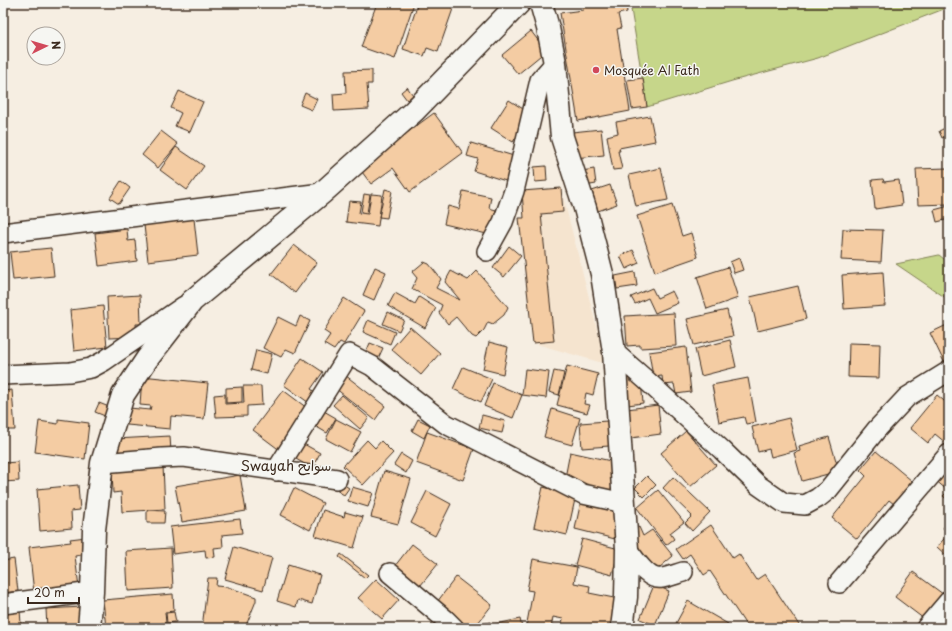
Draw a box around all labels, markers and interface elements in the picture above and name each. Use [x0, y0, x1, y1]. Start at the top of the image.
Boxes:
north arrow [26, 26, 66, 66]
text: N [48, 40, 65, 50]
place label: Mosquée Al Fath [604, 61, 699, 79]
marker: Mosquée Al Fath [591, 65, 601, 75]
district label: Swayah سوايح [241, 455, 331, 476]
scale bar [28, 579, 79, 605]
text: 20 m [34, 583, 65, 601]

